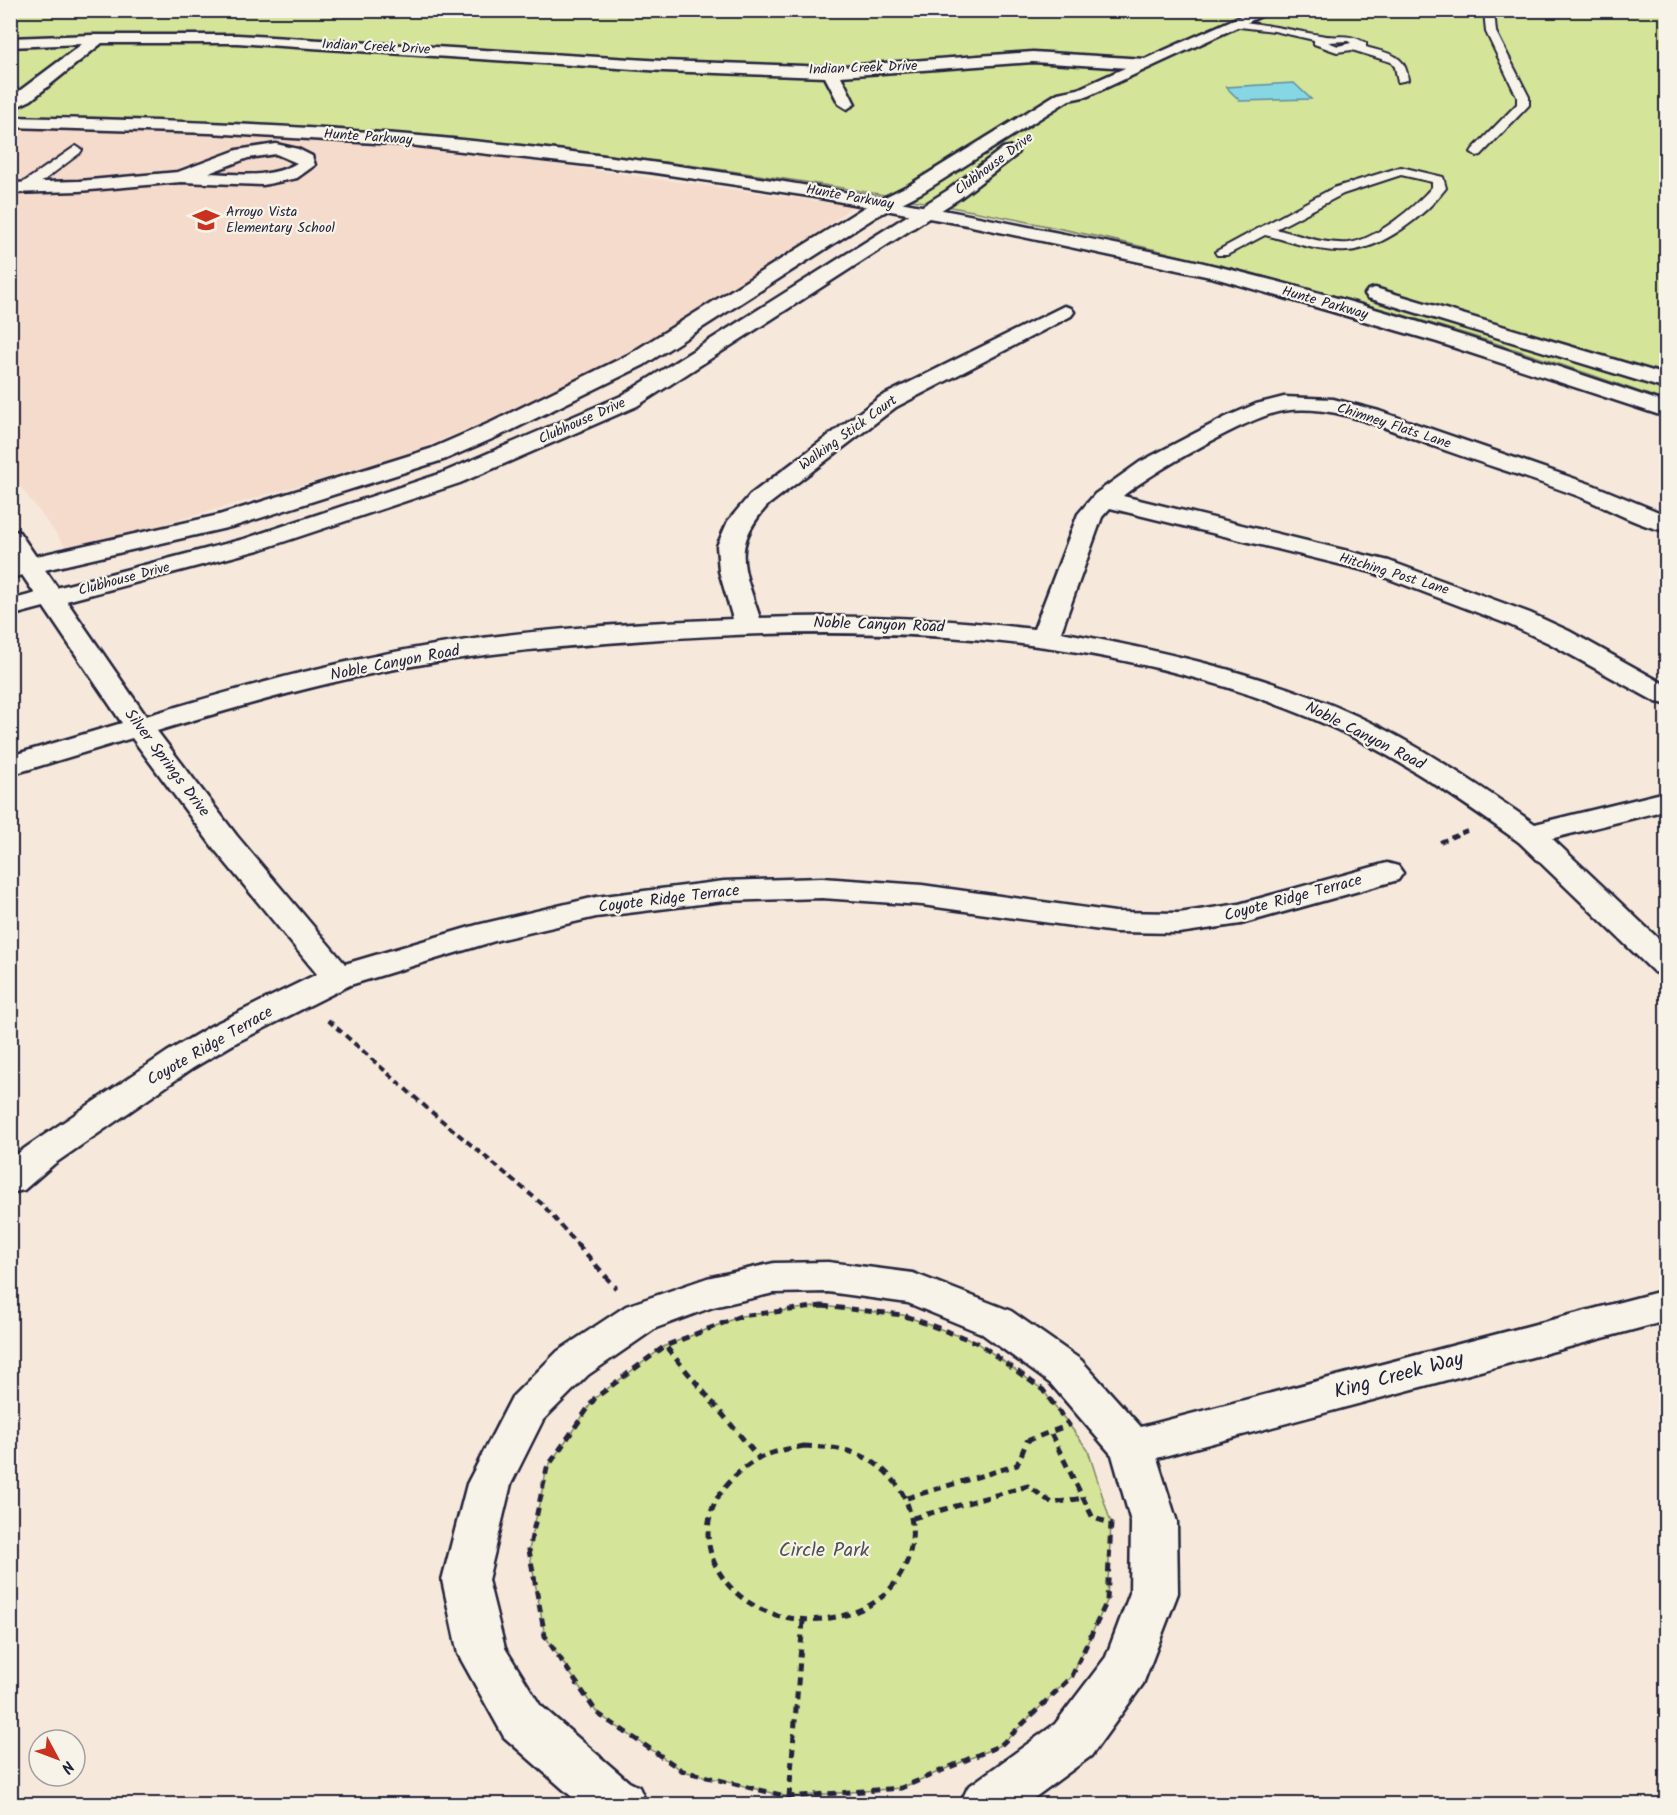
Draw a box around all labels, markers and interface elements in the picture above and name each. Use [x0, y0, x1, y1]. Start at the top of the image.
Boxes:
street label: Indian Creek Drive [321, 33, 432, 61]
street label: Indian Creek Drive [808, 55, 918, 81]
street label: Hunte Parkway [323, 123, 413, 151]
street label: Clubhouse Drive [950, 127, 1039, 201]
street label: Hunte Parkway [804, 178, 896, 216]
place label: Arroyo Vista Elementary School [226, 201, 335, 239]
school or university icon: Arroyo Vista Elementary School [191, 205, 221, 235]
street label: Hunte Parkway [1279, 280, 1371, 326]
street label: Walking Stick Court [794, 389, 902, 476]
street label: Clubhouse Drive [535, 392, 630, 450]
street label: Chimney Flats Lane [1334, 397, 1454, 455]
street label: Hitching Post Lane [1336, 547, 1452, 601]
street label: Clubhouse Drive [76, 556, 173, 602]
street label: Noble Canyon Road [813, 610, 946, 640]
street label: Noble Canyon Road [328, 638, 463, 688]
street label: Noble Canyon Road [1301, 695, 1430, 777]
street label: Silver Springs Drive [118, 704, 216, 822]
street label: Coyote Ridge Terrace [1221, 868, 1365, 928]
street label: Coyote Ridge Terrace [597, 878, 741, 920]
street label: Coyote Ridge Terrace [142, 1000, 278, 1092]
street label: King Creek Way [1331, 1343, 1468, 1409]
park label: Circle Park [779, 1535, 870, 1567]
north arrow [27, 1728, 87, 1788]
text: N [54, 1755, 80, 1779]

